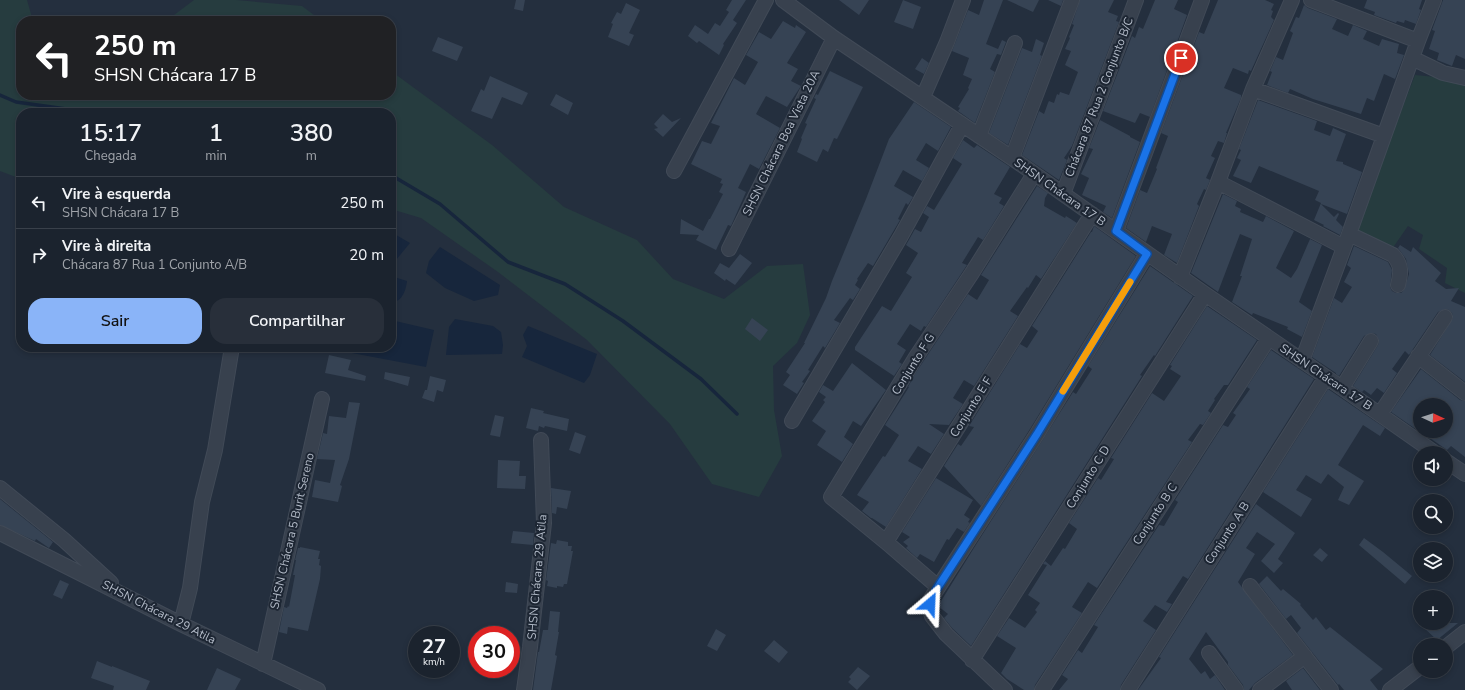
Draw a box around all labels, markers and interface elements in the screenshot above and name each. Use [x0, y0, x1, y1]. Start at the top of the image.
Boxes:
street label: Chácara 87 Rua 2 Conjunto B/C [1061, 15, 1137, 179]
text: 250 m [94, 27, 177, 65]
icon: left [28, 32, 80, 84]
pin [1164, 41, 1198, 75]
icon: arrive [1170, 47, 1192, 69]
text: SHSN Chácara 17 B [94, 63, 256, 87]
street label: SHSN Chácara Boa Vista 20A [739, 67, 823, 219]
text: 15:17 [79, 117, 142, 149]
text: 1 [209, 117, 223, 149]
text: 380 [290, 117, 333, 149]
text: Chegada [85, 147, 137, 165]
text: min [205, 147, 227, 165]
text: m [306, 147, 317, 165]
street label: SHSN Chácara 17 B [1011, 154, 1109, 230]
text: Vire à esquerda [62, 184, 171, 204]
icon: left [28, 192, 50, 214]
text: 250 m [340, 193, 384, 213]
text: SHSN Chácara 17 B [62, 204, 179, 222]
text: Vire à direita [62, 236, 151, 256]
icon: right [28, 244, 50, 266]
text: 20 m [349, 245, 384, 265]
text: Chácara 87 Rua 1 Conjunto A/B [62, 256, 247, 274]
button: Sair [28, 298, 202, 344]
button: Compartilhar [210, 298, 384, 344]
street label: Conjunto F G [888, 330, 938, 398]
street label: SHSN Chácara 17 B [1277, 340, 1375, 414]
street label: Conjunto E F [946, 374, 996, 440]
north arrow [1413, 398, 1453, 438]
map controls [1413, 398, 1453, 678]
street label: Conjunto C D [1062, 442, 1114, 512]
button: sound [1413, 446, 1453, 486]
street label: SHSN Chácara 5 Burit Sereno [266, 451, 318, 611]
street label: Conjunto B C [1129, 480, 1181, 548]
button: search [1413, 494, 1453, 534]
street label: Conjunto A B [1201, 499, 1253, 567]
street label: SHSN Chácara 29 Atila [524, 514, 550, 640]
button: layers [1413, 542, 1453, 582]
street label: SHSN Chácara 29 Atila [99, 576, 219, 648]
position arrow [909, 583, 951, 625]
button: + [1413, 590, 1453, 630]
speed limit sign: 30 [468, 626, 520, 678]
text: 27 [422, 633, 446, 660]
button: − [1413, 638, 1453, 678]
text: km/h [423, 655, 445, 669]

